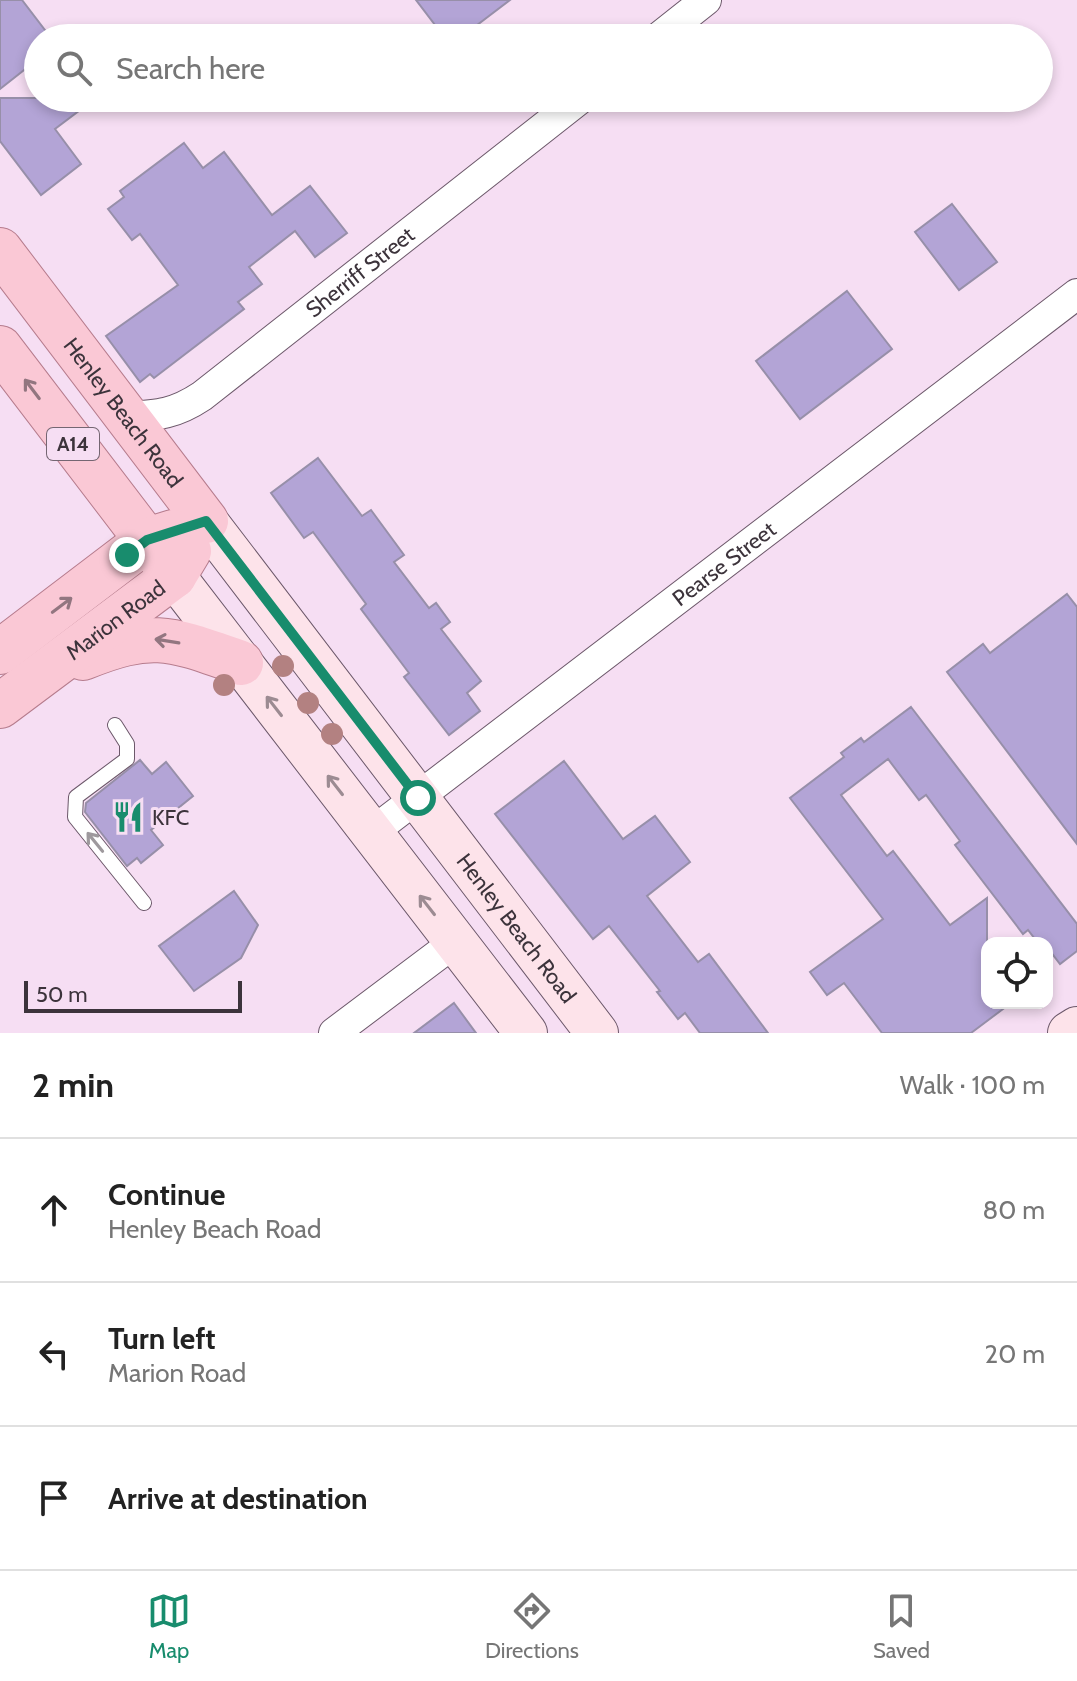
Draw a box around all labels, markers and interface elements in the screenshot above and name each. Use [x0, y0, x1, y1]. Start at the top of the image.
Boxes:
search box [24, 24, 1053, 112]
icon: search [52, 46, 96, 90]
text: Search here [116, 50, 265, 87]
street label: Sherriff Street [301, 221, 420, 323]
street label: Henley Beach Road [58, 333, 188, 493]
one-way arrow [23, 379, 40, 400]
road number: A14 [47, 428, 99, 460]
street label: Pearse Street [667, 516, 782, 612]
route end [109, 537, 145, 573]
street label: Marion Road [61, 574, 171, 666]
one-way arrow [51, 596, 72, 613]
one-way arrow [155, 633, 180, 648]
one-way arrow [265, 696, 283, 717]
one-way arrow [327, 775, 344, 796]
route start [400, 780, 436, 816]
restaurant icon: KFC [111, 800, 145, 834]
place label: KFC [152, 804, 189, 831]
one-way arrow [86, 832, 104, 853]
street label: Henley Beach Road [451, 848, 582, 1008]
one-way arrow [418, 895, 435, 916]
map controls [981, 937, 1053, 1009]
button: locate [981, 937, 1053, 1009]
scale bar [24, 977, 242, 1013]
text: 50 m [36, 981, 88, 1008]
text: 2 min [32, 1064, 114, 1106]
text: Walk · 100 m [900, 1069, 1045, 1101]
text: Continue [108, 1176, 225, 1213]
icon: ahead [32, 1188, 76, 1232]
text: 80 m [982, 1194, 1045, 1226]
text: Henley Beach Road [108, 1213, 321, 1245]
text: Turn left [108, 1320, 216, 1357]
icon: left [32, 1332, 76, 1376]
text: 20 m [985, 1338, 1045, 1370]
text: Marion Road [108, 1357, 246, 1389]
icon: arrive [32, 1476, 76, 1520]
text: Arrive at destination [108, 1480, 368, 1517]
tab: Map [147, 1589, 191, 1664]
tab: Directions [485, 1589, 579, 1664]
tab: Saved [873, 1589, 930, 1664]

